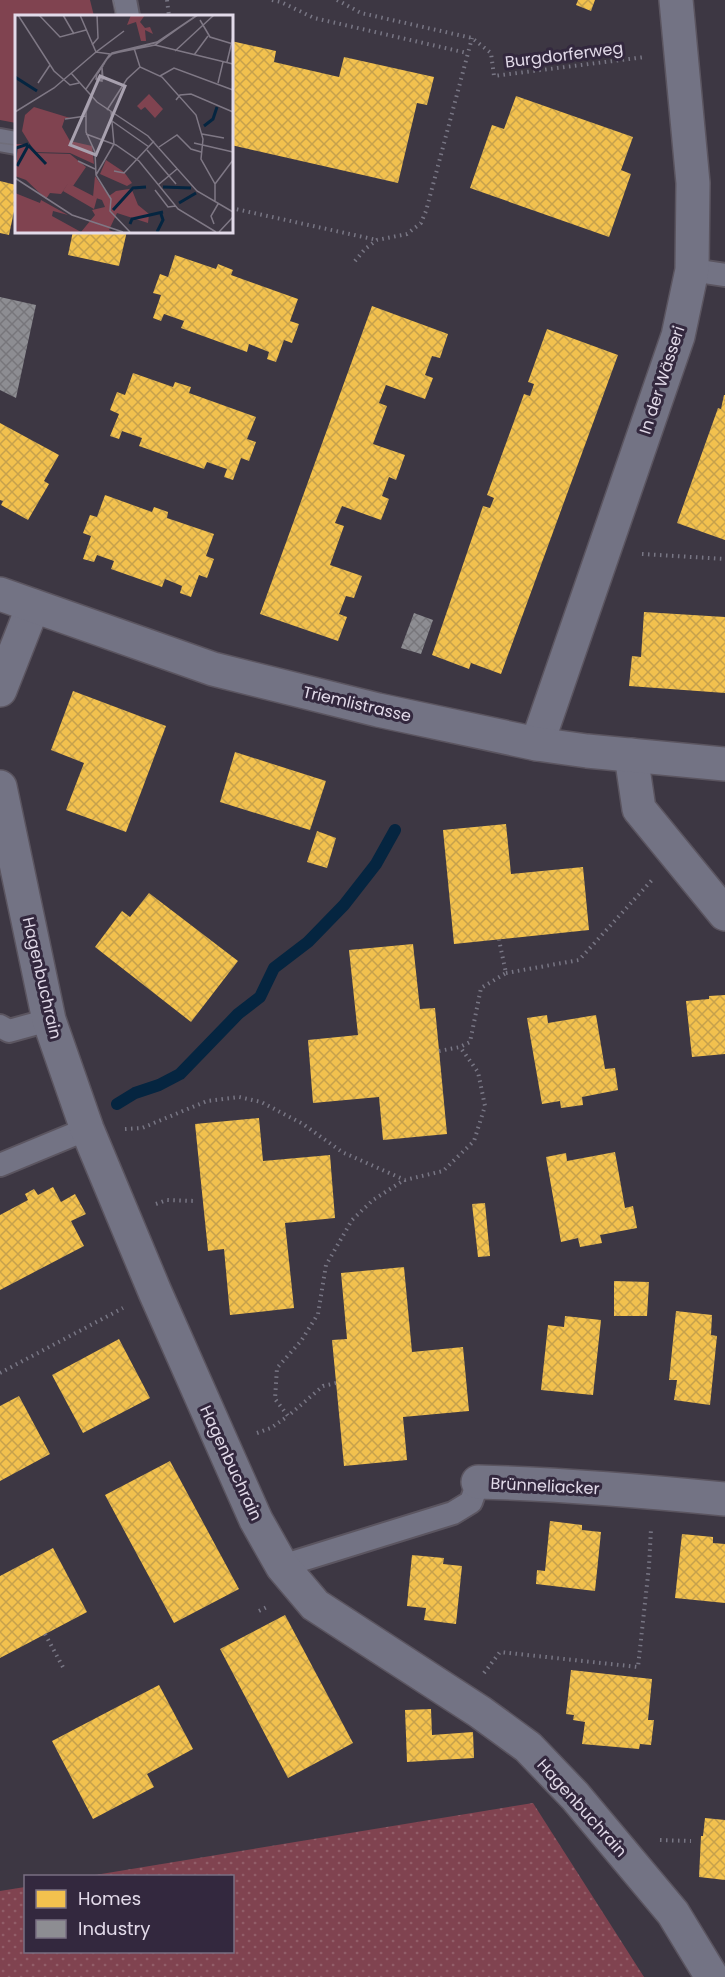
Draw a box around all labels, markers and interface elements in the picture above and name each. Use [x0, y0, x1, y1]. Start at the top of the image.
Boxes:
inset map [15, 15, 232, 232]
street label: Burgdorferweg [504, 36, 624, 74]
street label: In der Wässeri [634, 323, 690, 437]
street label: Triemlistrasse [301, 680, 413, 728]
street label: Hagenbuchrain [17, 915, 67, 1041]
street label: Hagenbuchrain [194, 1402, 268, 1524]
street label: Brünneliacker [490, 1472, 600, 1500]
street label: Hagenbuchrain [532, 1754, 632, 1862]
legend [24, 1875, 234, 1953]
text: Homes [78, 1886, 141, 1911]
text: Industry [78, 1916, 150, 1941]

